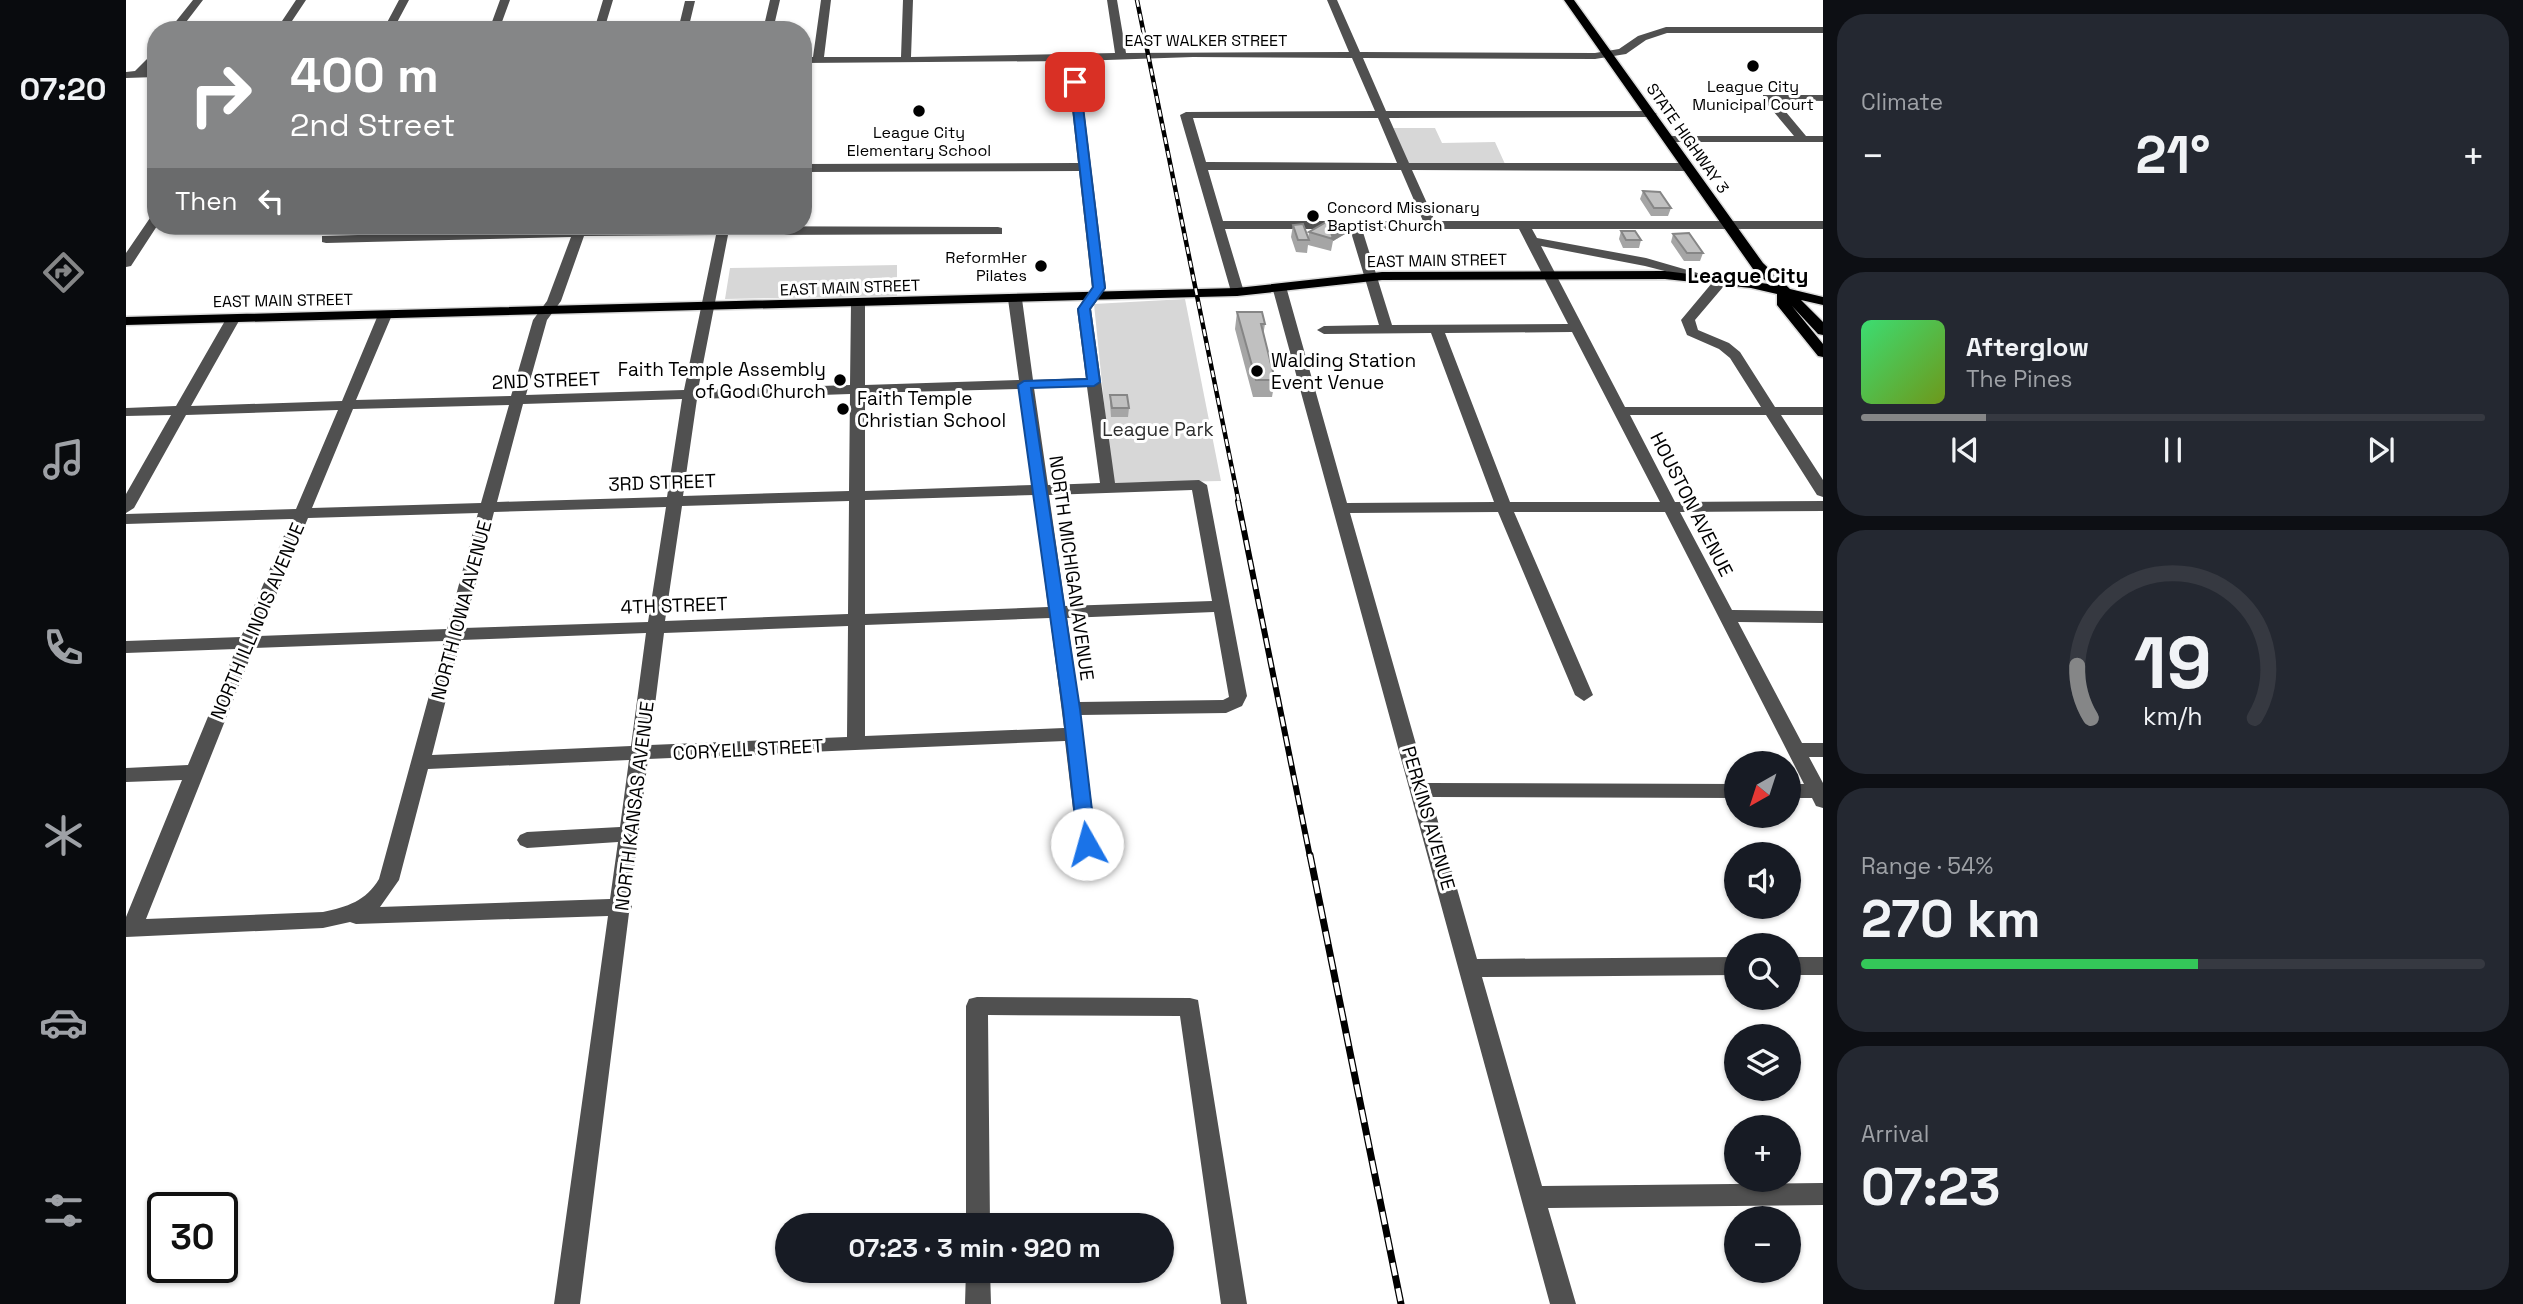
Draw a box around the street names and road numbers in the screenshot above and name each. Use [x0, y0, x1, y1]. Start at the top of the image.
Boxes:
street label: EAST WALKER STREET [1125, 30, 1288, 51]
street label: STATE HIGHWAY 3 [1642, 79, 1734, 198]
street label: EAST MAIN STREET [1367, 249, 1507, 272]
street label: EAST MAIN STREET [780, 275, 920, 300]
street label: EAST MAIN STREET [213, 289, 353, 312]
street label: 2ND STREET [491, 366, 601, 395]
street label: HOUSTON AVENUE [1644, 428, 1739, 581]
street label: NORTH MICHIGAN AVENUE [1043, 454, 1100, 682]
street label: 3RD STREET [608, 468, 716, 497]
street label: NORTH IOWA AVENUE [426, 518, 497, 703]
street label: NORTH ILLINOIS AVENUE [205, 519, 310, 723]
street label: 4TH STREET [620, 591, 728, 620]
street label: NORTH KANSAS AVENUE [609, 700, 660, 912]
street label: CORYELL STREET [672, 733, 824, 766]
street label: PERKINS AVENUE [1396, 743, 1461, 893]

